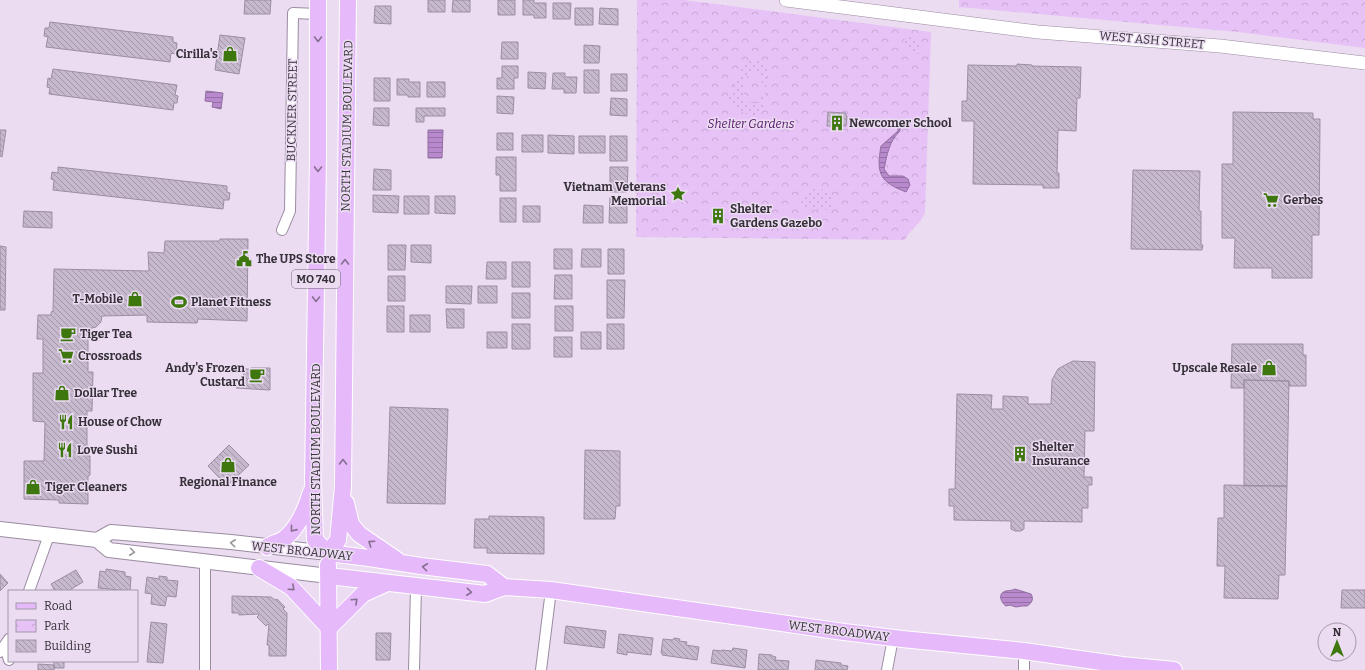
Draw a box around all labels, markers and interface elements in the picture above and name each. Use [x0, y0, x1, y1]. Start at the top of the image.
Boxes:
street label: WEST ASH STREET [1099, 28, 1205, 52]
one-way arrow [314, 36, 322, 42]
street label: NORTH STADIUM BOULEVARD [339, 40, 355, 212]
shop icon: Cirilla's [221, 45, 239, 63]
place label: Cirilla's [176, 47, 218, 61]
street label: BUCKNER STREET [284, 59, 300, 161]
building icon: Newcomer School [828, 114, 846, 132]
place label: Newcomer School [849, 116, 952, 130]
park label: Shelter Gardens [708, 117, 795, 131]
one-way arrow [314, 166, 322, 172]
place label: Vietnam Veterans Memorial [564, 180, 666, 208]
place icon: Vietnam Veterans Memorial [669, 185, 687, 203]
supermarket icon: Gerbes [1262, 191, 1280, 209]
place label: Gerbes [1283, 193, 1323, 207]
place label: Shelter Gardens Gazebo [730, 202, 822, 230]
building icon: Shelter Gardens Gazebo [709, 207, 727, 225]
public building icon: The UPS Store [235, 250, 253, 268]
place label: The UPS Store [256, 252, 336, 266]
one-way arrow [341, 259, 349, 265]
road number: MO 740 [292, 270, 340, 288]
shop icon: T-Mobile [126, 290, 144, 308]
place label: T-Mobile [73, 292, 123, 306]
sports icon: Planet Fitness [170, 293, 188, 311]
place label: Planet Fitness [191, 295, 271, 309]
one-way arrow [311, 296, 320, 302]
cafe icon: Tiger Tea [59, 325, 77, 343]
place label: Tiger Tea [80, 327, 133, 341]
supermarket icon: Crossroads [57, 347, 75, 365]
place label: Crossroads [78, 349, 142, 363]
shop icon: Upscale Resale [1260, 359, 1278, 377]
place label: Andy's Frozen Custard [165, 361, 246, 389]
place label: Upscale Resale [1172, 361, 1257, 375]
street label: NORTH STADIUM BOULEVARD [309, 363, 323, 535]
cafe icon: Andy's Frozen Custard [248, 366, 266, 384]
shop icon: Dollar Tree [53, 384, 71, 402]
place label: Dollar Tree [74, 386, 138, 400]
restaurant icon: House of Chow [57, 413, 75, 431]
place label: House of Chow [78, 415, 163, 429]
place label: Shelter Insurance [1032, 440, 1090, 468]
restaurant icon: Love Sushi [56, 441, 74, 459]
place label: Love Sushi [77, 443, 138, 457]
building icon: Shelter Insurance [1011, 445, 1029, 463]
shop icon: Regional Finance [219, 456, 237, 474]
one-way arrow [339, 459, 347, 465]
place label: Regional Finance [179, 475, 277, 489]
shop icon: Tiger Cleaners [24, 478, 42, 496]
place label: Tiger Cleaners [45, 480, 127, 494]
one-way arrow [290, 525, 297, 532]
one-way arrow [230, 539, 237, 548]
street label: WEST BROADWAY [251, 539, 354, 563]
one-way arrow [368, 540, 375, 547]
one-way arrow [129, 548, 135, 557]
one-way arrow [422, 563, 428, 572]
one-way arrow [287, 583, 294, 590]
one-way arrow [466, 587, 472, 596]
legend [8, 590, 138, 662]
text: Road [44, 599, 72, 613]
one-way arrow [351, 599, 358, 606]
street label: WEST BROADWAY [788, 618, 891, 644]
text: Park [44, 619, 70, 633]
north arrow [1317, 622, 1357, 662]
text: N [1333, 626, 1342, 639]
text: Building [44, 639, 91, 653]

